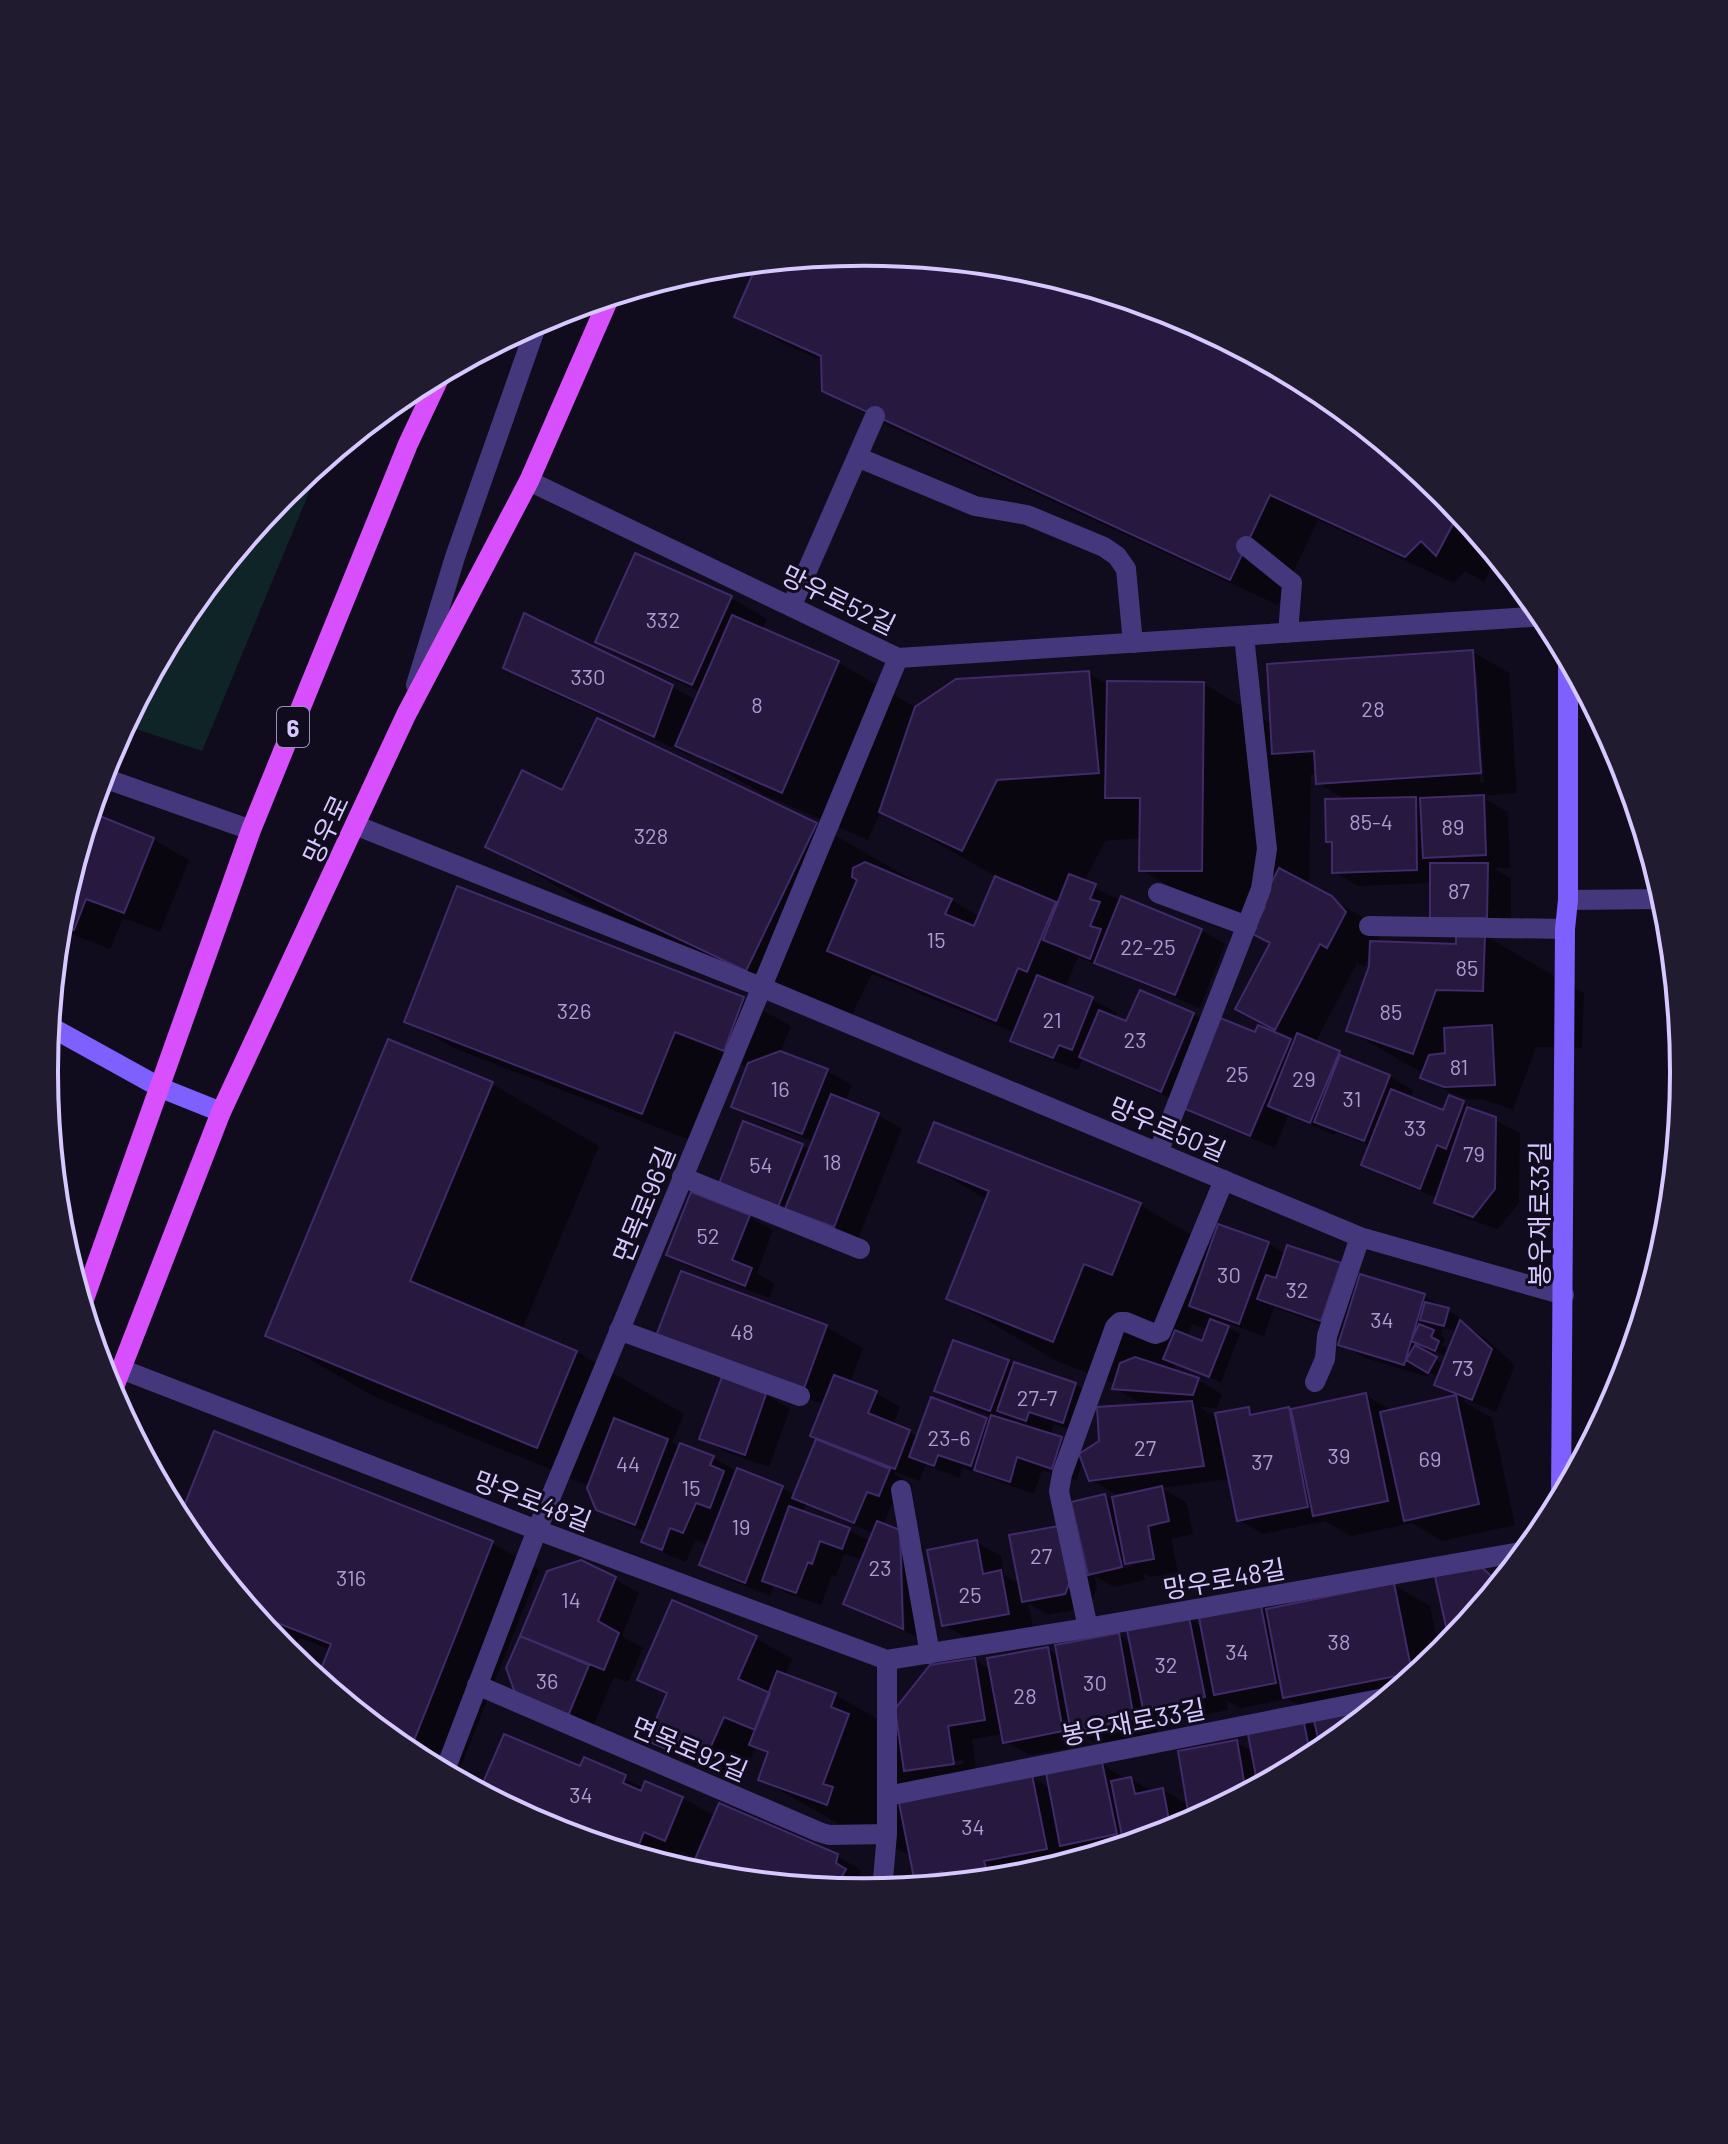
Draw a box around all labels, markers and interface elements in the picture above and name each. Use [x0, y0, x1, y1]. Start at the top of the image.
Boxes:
street label: 망우로52길 [777, 558, 901, 640]
house number: 332 [646, 606, 680, 632]
house number: 330 [570, 663, 606, 689]
house number: 8 [751, 691, 763, 717]
house number: 28 [1361, 695, 1385, 721]
road number: 6 [277, 707, 309, 747]
street label: 망우로 [296, 790, 354, 868]
house number: 85-4 [1349, 808, 1393, 834]
house number: 89 [1442, 813, 1464, 839]
house number: 328 [634, 822, 668, 848]
house number: 87 [1448, 877, 1470, 903]
house number: 15 [926, 926, 946, 952]
house number: 22-25 [1120, 933, 1176, 959]
house number: 85 [1456, 954, 1478, 980]
house number: 326 [557, 997, 591, 1023]
house number: 85 [1380, 998, 1402, 1024]
house number: 21 [1042, 1006, 1062, 1032]
house number: 23 [1124, 1026, 1147, 1052]
house number: 81 [1450, 1053, 1468, 1079]
house number: 25 [1225, 1060, 1249, 1086]
house number: 29 [1292, 1065, 1316, 1091]
house number: 16 [770, 1075, 790, 1101]
house number: 31 [1343, 1085, 1361, 1111]
street label: 망우로50길 [1105, 1090, 1231, 1166]
house number: 33 [1404, 1114, 1426, 1140]
house number: 79 [1463, 1140, 1485, 1166]
street label: 면목로96길 [606, 1141, 680, 1267]
street label: 봉우재로33길 [1523, 1141, 1554, 1287]
house number: 18 [822, 1148, 842, 1174]
house number: 54 [749, 1151, 773, 1177]
house number: 52 [696, 1222, 720, 1248]
house number: 30 [1217, 1261, 1241, 1287]
house number: 32 [1285, 1276, 1309, 1302]
house number: 34 [1370, 1306, 1394, 1332]
house number: 48 [730, 1318, 754, 1344]
house number: 73 [1452, 1354, 1474, 1380]
house number: 27-7 [1017, 1384, 1057, 1410]
house number: 23-6 [928, 1424, 971, 1450]
house number: 27 [1134, 1434, 1156, 1460]
house number: 39 [1328, 1442, 1350, 1468]
house number: 69 [1419, 1445, 1441, 1471]
house number: 37 [1251, 1448, 1273, 1474]
house number: 44 [616, 1450, 640, 1476]
street label: 망우로48길 [470, 1463, 596, 1537]
house number: 15 [681, 1474, 701, 1500]
house number: 19 [731, 1513, 751, 1539]
house number: 27 [1030, 1542, 1052, 1568]
street label: 망우로48길 [1160, 1552, 1288, 1604]
house number: 23 [869, 1554, 892, 1580]
house number: 316 [336, 1564, 366, 1590]
house number: 25 [958, 1581, 982, 1607]
house number: 14 [561, 1586, 581, 1612]
house number: 38 [1328, 1628, 1350, 1654]
house number: 34 [1225, 1638, 1249, 1664]
house number: 32 [1154, 1651, 1178, 1677]
house number: 36 [536, 1667, 558, 1693]
house number: 30 [1083, 1669, 1107, 1695]
house number: 28 [1013, 1682, 1037, 1708]
street label: 봉우재로33길 [1058, 1692, 1208, 1750]
street label: 면목로92길 [627, 1710, 753, 1786]
house number: 34 [569, 1781, 593, 1807]
house number: 34 [961, 1813, 985, 1839]

